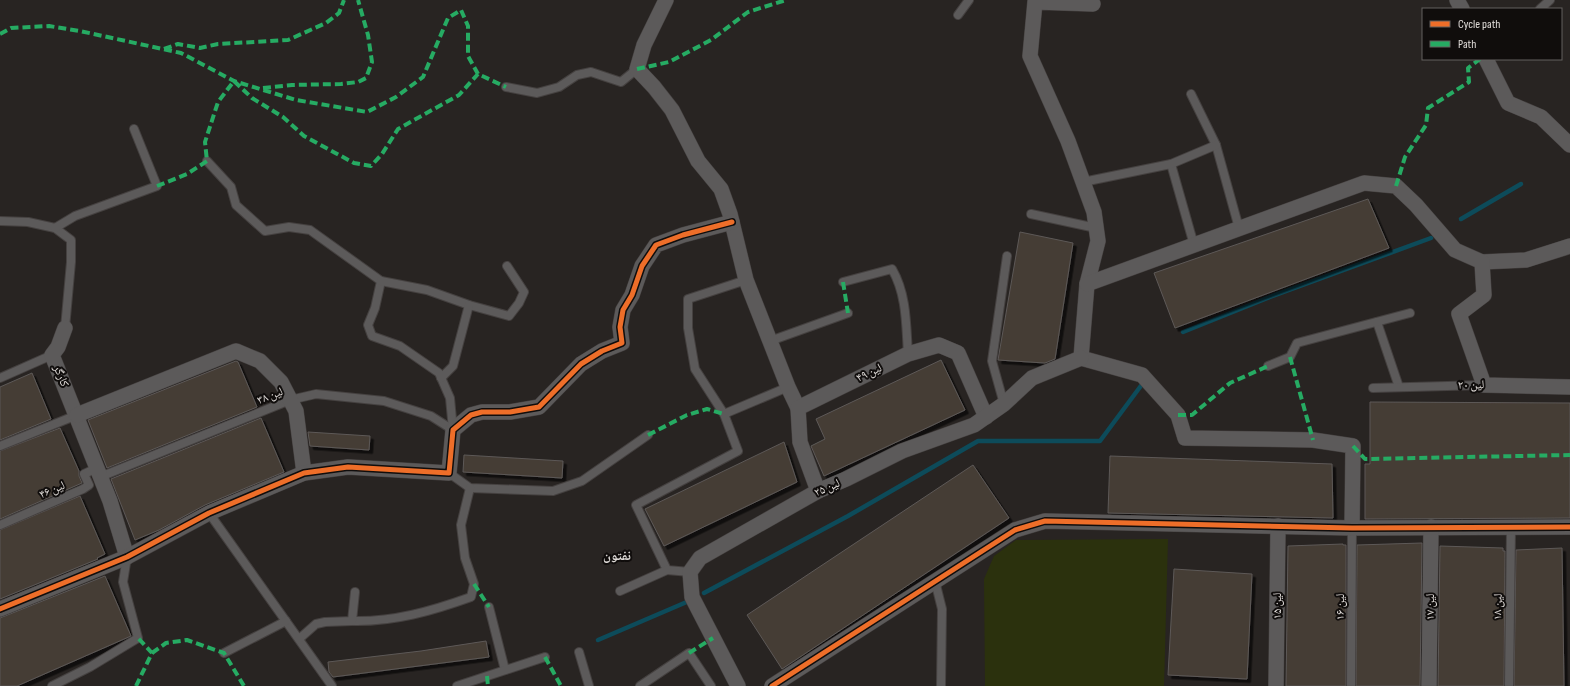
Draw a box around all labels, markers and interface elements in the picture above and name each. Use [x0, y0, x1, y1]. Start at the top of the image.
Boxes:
legend [1422, 8, 1562, 60]
text: Cycle path [1458, 17, 1500, 32]
text: Path [1458, 37, 1476, 52]
street label: لین ۴۹ [854, 360, 884, 386]
street label: کارگر [49, 362, 72, 389]
street label: لین ۲۰ [1458, 377, 1484, 393]
street label: لین ۳۸ [255, 384, 285, 408]
street label: لین ۲۵ [812, 476, 842, 500]
street label: لین ۴۶ [37, 478, 67, 502]
district label: نفتون [603, 548, 631, 564]
street label: لین ۱۵ [1270, 593, 1285, 619]
street label: لین ۱۶ [1333, 594, 1348, 620]
street label: لین ۱۷ [1423, 594, 1438, 620]
street label: لین ۱۸ [1490, 594, 1506, 620]

